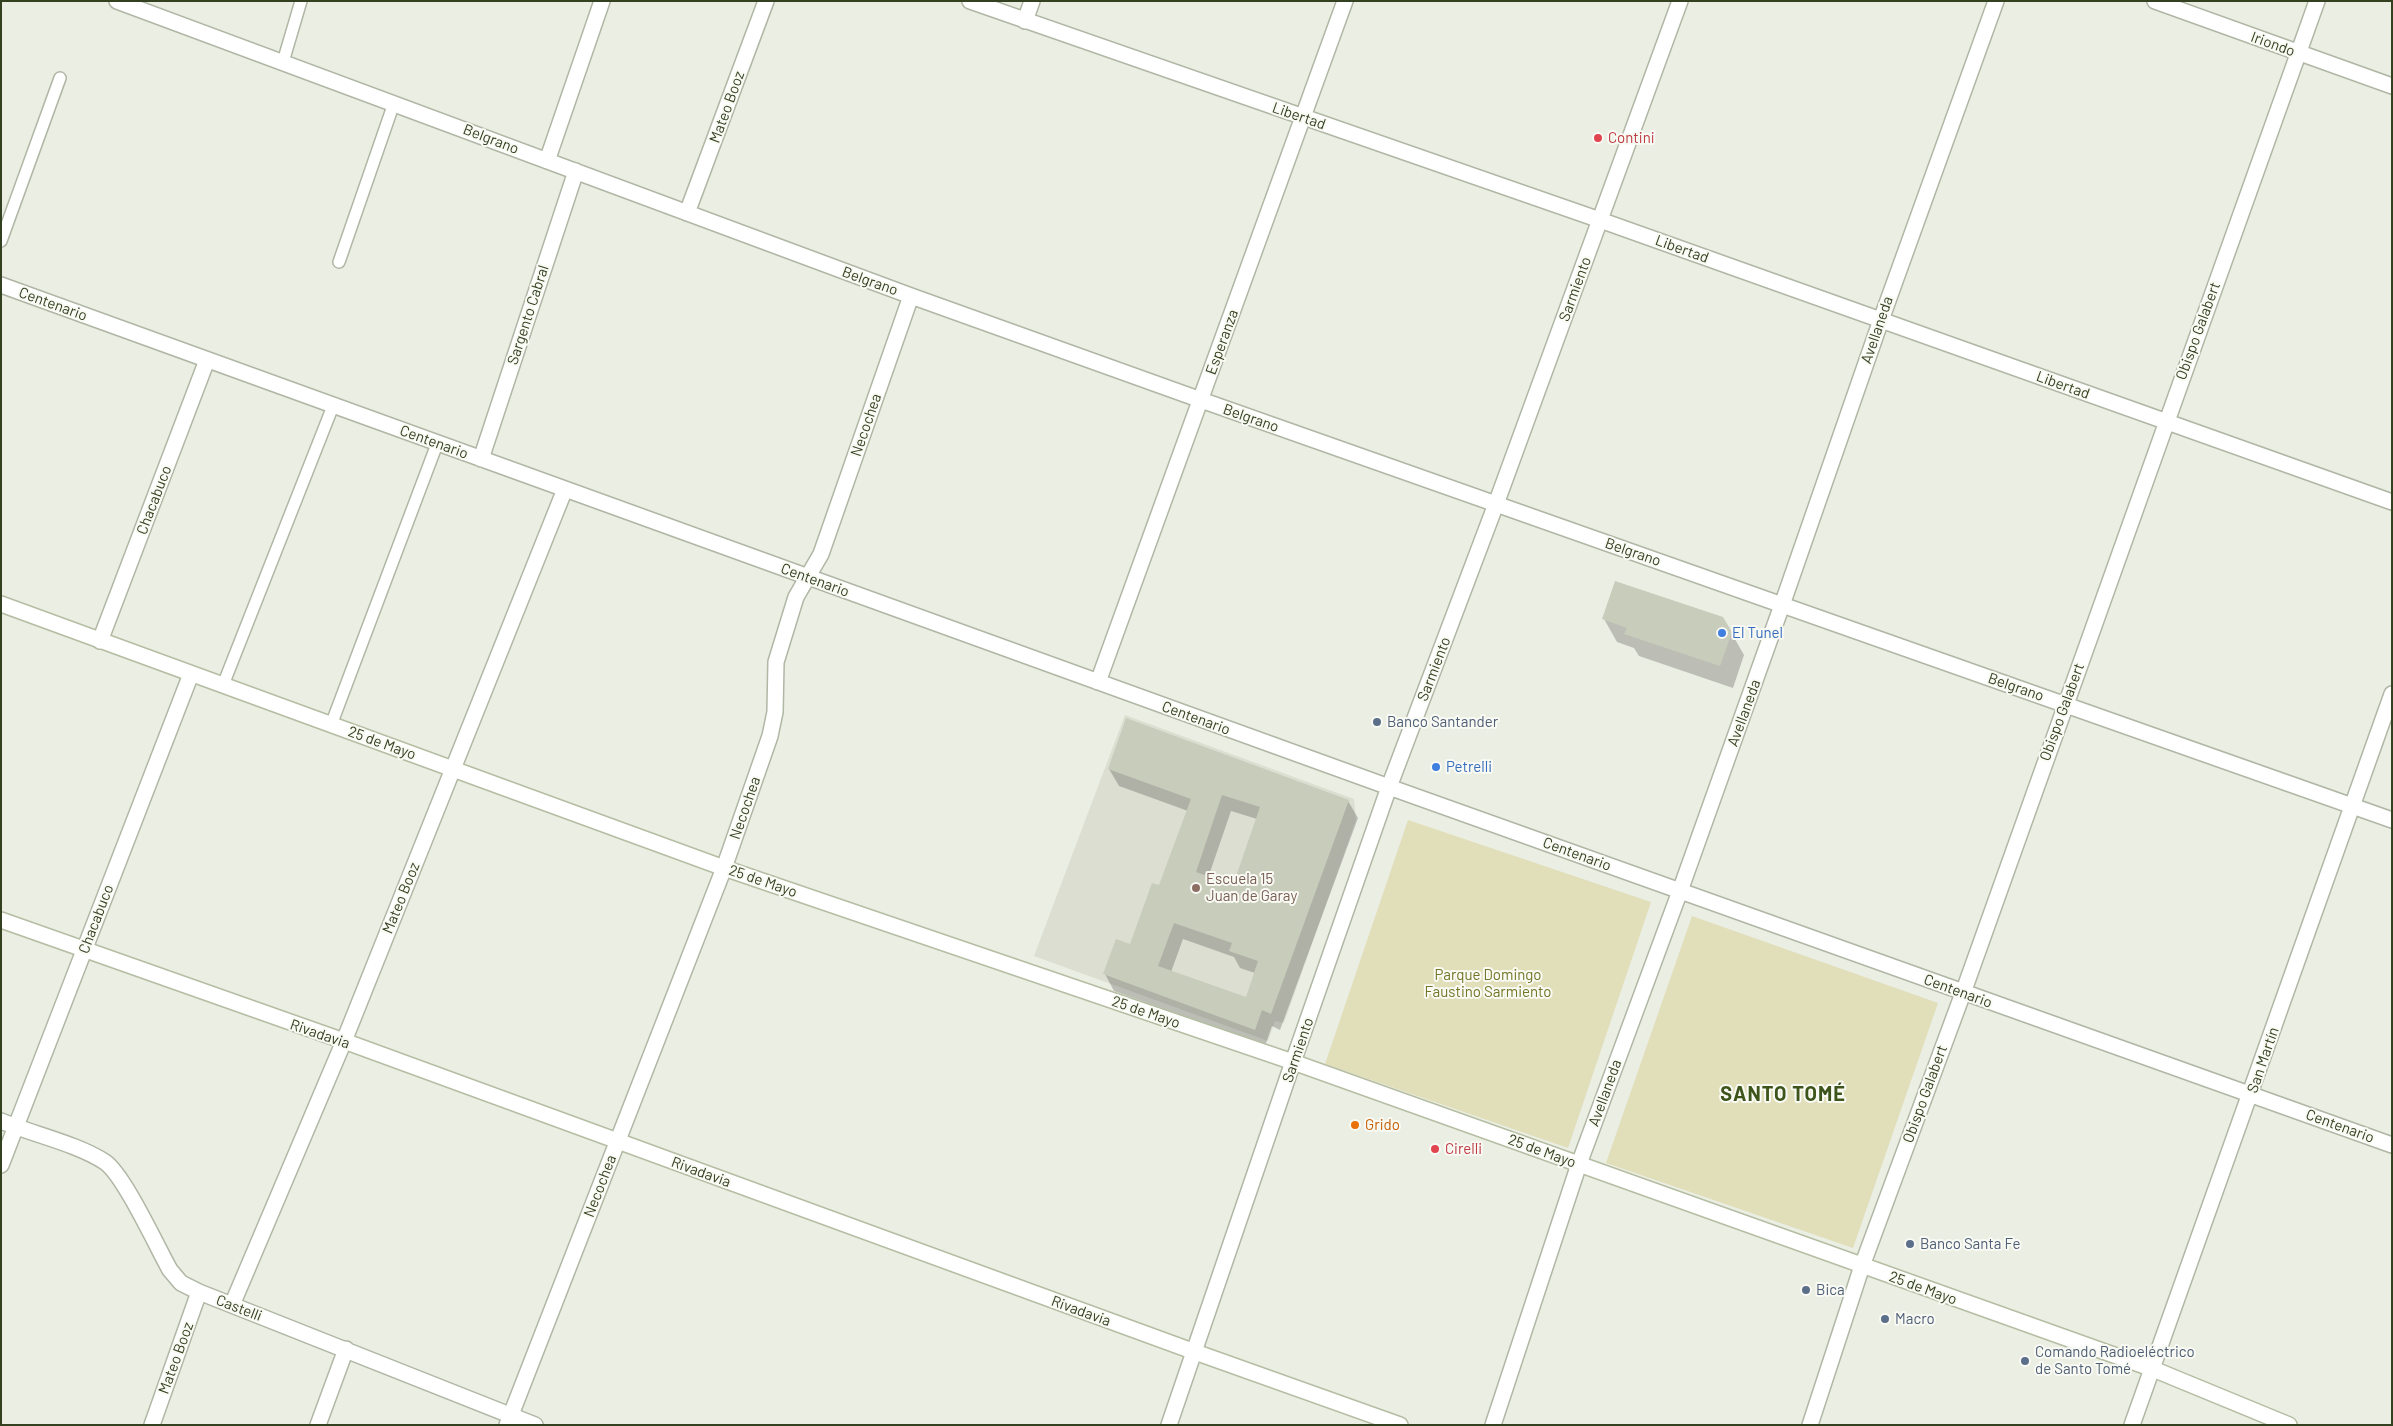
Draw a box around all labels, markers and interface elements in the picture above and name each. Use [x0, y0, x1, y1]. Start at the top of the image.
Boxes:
street label: Iriondo [2248, 28, 2298, 60]
street label: Mateo Booz [706, 69, 748, 145]
street label: Libertad [1270, 98, 1328, 134]
street label: Belgrano [461, 120, 521, 158]
place label: Contini [1608, 129, 1655, 147]
marker: Contini [1592, 132, 1604, 144]
street label: Libertad [1653, 231, 1711, 267]
street label: Sarmiento [1555, 254, 1595, 324]
street label: Sargento Cabral [503, 263, 553, 367]
street label: Belgrano [840, 263, 900, 299]
street label: Obispo Galabert [2172, 280, 2224, 382]
street label: Centenario [16, 283, 90, 325]
street label: Avellaneda [1857, 294, 1897, 366]
street label: Esperanza [1202, 307, 1242, 377]
street label: Libertad [2034, 367, 2092, 403]
street label: Necochea [847, 391, 885, 459]
street label: Belgrano [1221, 400, 1281, 436]
street label: Centenario [397, 421, 471, 463]
street label: Chacabuco [133, 463, 175, 537]
street label: Belgrano [1603, 534, 1663, 570]
street label: Centenario [778, 559, 852, 601]
place label: El Tunel [1732, 624, 1783, 642]
marker: El Tunel [1716, 627, 1728, 639]
street label: Sarmiento [1413, 634, 1455, 704]
street label: Obispo Galabert [2036, 661, 2088, 763]
street label: Belgrano [1986, 669, 2046, 705]
street label: Avellaneda [1724, 677, 1764, 749]
street label: Centenario [1159, 697, 1233, 739]
place label: Banco Santander [1387, 713, 1498, 731]
marker: Banco Santander [1371, 716, 1383, 728]
street label: 25 de Mayo [346, 722, 418, 764]
place label: Petrelli [1446, 758, 1492, 776]
marker: Petrelli [1430, 761, 1442, 773]
street label: Necochea [726, 774, 764, 842]
street label: Centenario [1540, 833, 1614, 875]
street label: Mateo Booz [379, 860, 423, 936]
street label: 25 de Mayo [726, 861, 800, 901]
place label: Escuela 15 Juan de Garay [1206, 870, 1297, 905]
street label: Chacabuco [75, 882, 117, 956]
marker: Escuela 15 Juan de Garay [1190, 882, 1202, 894]
park label: Parque Domingo Faustino Sarmiento [1425, 966, 1551, 1001]
street label: Centenario [1921, 970, 1995, 1012]
street label: 25 de Mayo [1109, 992, 1183, 1032]
street label: Rivadavia [288, 1015, 352, 1053]
street label: Sarmiento [1278, 1015, 1318, 1085]
street label: San Martín [2243, 1025, 2283, 1095]
street label: Obispo Galabert [1899, 1043, 1951, 1145]
street label: Avellaneda [1585, 1057, 1625, 1129]
district label: SANTO TOMÉ [1719, 1082, 1847, 1106]
street label: Centenario [2303, 1105, 2377, 1147]
place label: Grido [1365, 1116, 1400, 1134]
marker: Grido [1349, 1119, 1361, 1131]
street label: 25 de Mayo [1506, 1130, 1578, 1172]
place label: Cirelli [1445, 1140, 1482, 1158]
marker: Cirelli [1429, 1143, 1441, 1155]
street label: Necochea [580, 1152, 620, 1220]
street label: Rivadavia [669, 1153, 733, 1191]
place label: Banco Santa Fe [1920, 1235, 2020, 1253]
marker: Banco Santa Fe [1904, 1238, 1916, 1250]
street label: 25 de Mayo [1887, 1267, 1959, 1309]
place label: Bica [1816, 1281, 1845, 1299]
marker: Bica [1800, 1284, 1812, 1296]
street label: Castelli [213, 1291, 265, 1325]
street label: Rivadavia [1049, 1292, 1113, 1330]
place label: Macro [1895, 1310, 1935, 1328]
marker: Macro [1879, 1313, 1891, 1325]
street label: Mateo Booz [155, 1320, 197, 1396]
place label: Comando Radioeléctrico de Santo Tomé [2035, 1343, 2195, 1378]
marker: Comando Radioeléctrico de Santo Tomé [2019, 1355, 2031, 1367]

